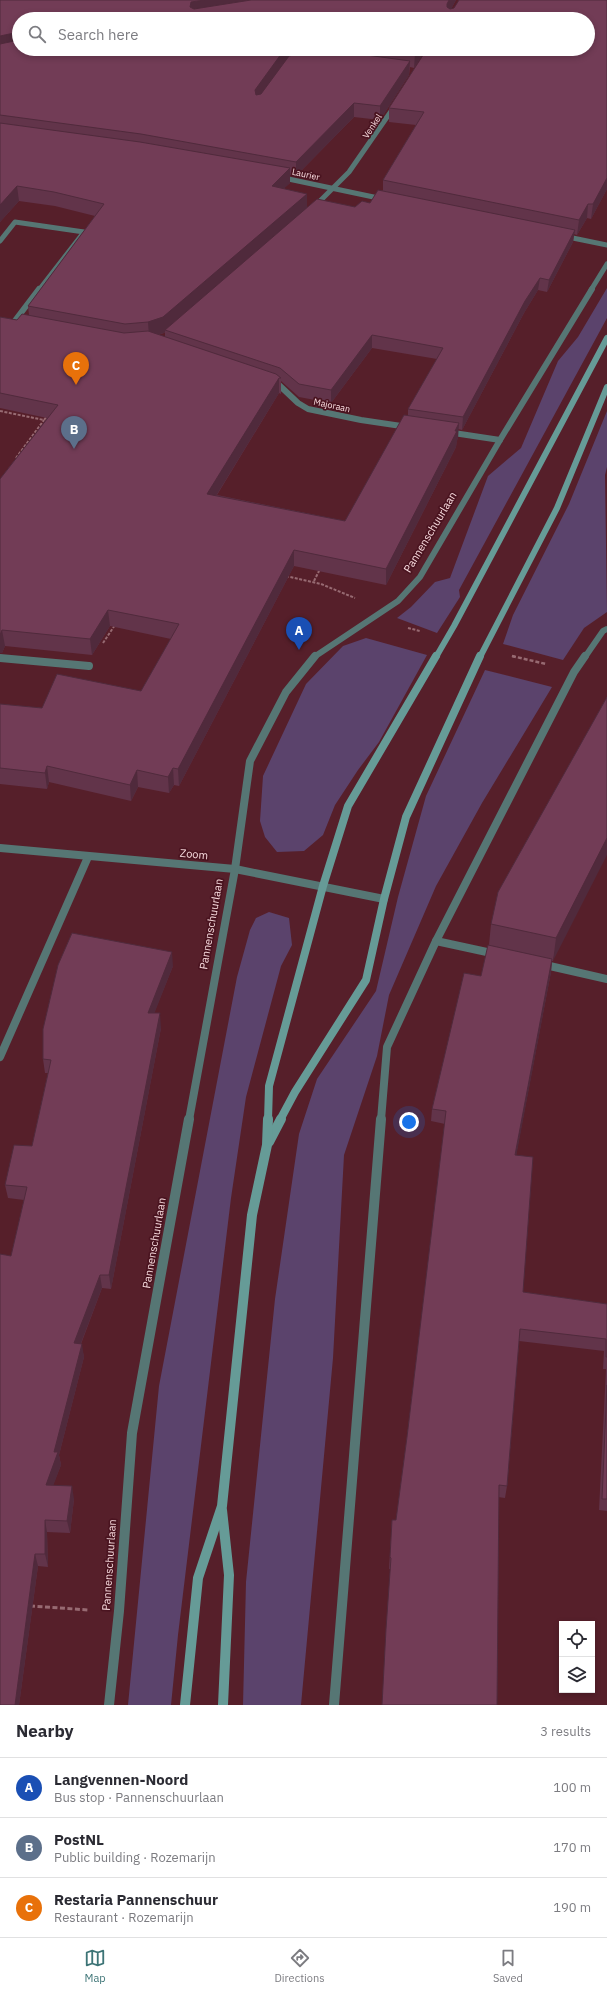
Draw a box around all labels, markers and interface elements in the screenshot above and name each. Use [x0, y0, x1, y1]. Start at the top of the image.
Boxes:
search box [12, 12, 595, 56]
icon: search [26, 23, 48, 45]
text: Search here [58, 25, 138, 44]
street label: Venkel [360, 111, 384, 140]
street label: Laurier [291, 166, 322, 182]
pin: C [63, 352, 89, 385]
street label: Majoraan [313, 396, 351, 414]
pin: B [61, 416, 87, 449]
street label: Pannenschuurlaan [400, 489, 460, 575]
pin: A [286, 617, 312, 650]
street label: Zoom [179, 846, 209, 862]
street label: Pannenschuurlaan [196, 878, 226, 970]
your location [399, 1112, 419, 1132]
street label: Pannenschuurlaan [139, 1197, 169, 1289]
street label: Pannenschuurlaan [99, 1519, 119, 1611]
map controls [559, 1621, 595, 1693]
button: locate [559, 1621, 595, 1657]
button: layers [559, 1657, 595, 1693]
text: Nearby [16, 1720, 74, 1742]
text: 3 results [540, 1723, 591, 1740]
text: Langvennen-Noord [54, 1770, 188, 1789]
text: A [25, 1779, 33, 1796]
text: 100 m [553, 1779, 591, 1796]
text: Bus stop · Pannenschuurlaan [54, 1789, 224, 1806]
text: PostNL [54, 1830, 104, 1849]
text: B [25, 1839, 33, 1856]
text: 170 m [553, 1839, 591, 1856]
text: Public building · Rozemarijn [54, 1849, 216, 1866]
text: Restaria Pannenschuur [54, 1890, 218, 1909]
text: C [25, 1899, 33, 1916]
text: 190 m [553, 1899, 591, 1916]
text: Restaurant · Rozemarijn [54, 1909, 194, 1926]
tab: Map [84, 1947, 106, 1985]
tab: Directions [274, 1947, 325, 1985]
tab: Saved [493, 1947, 523, 1985]

